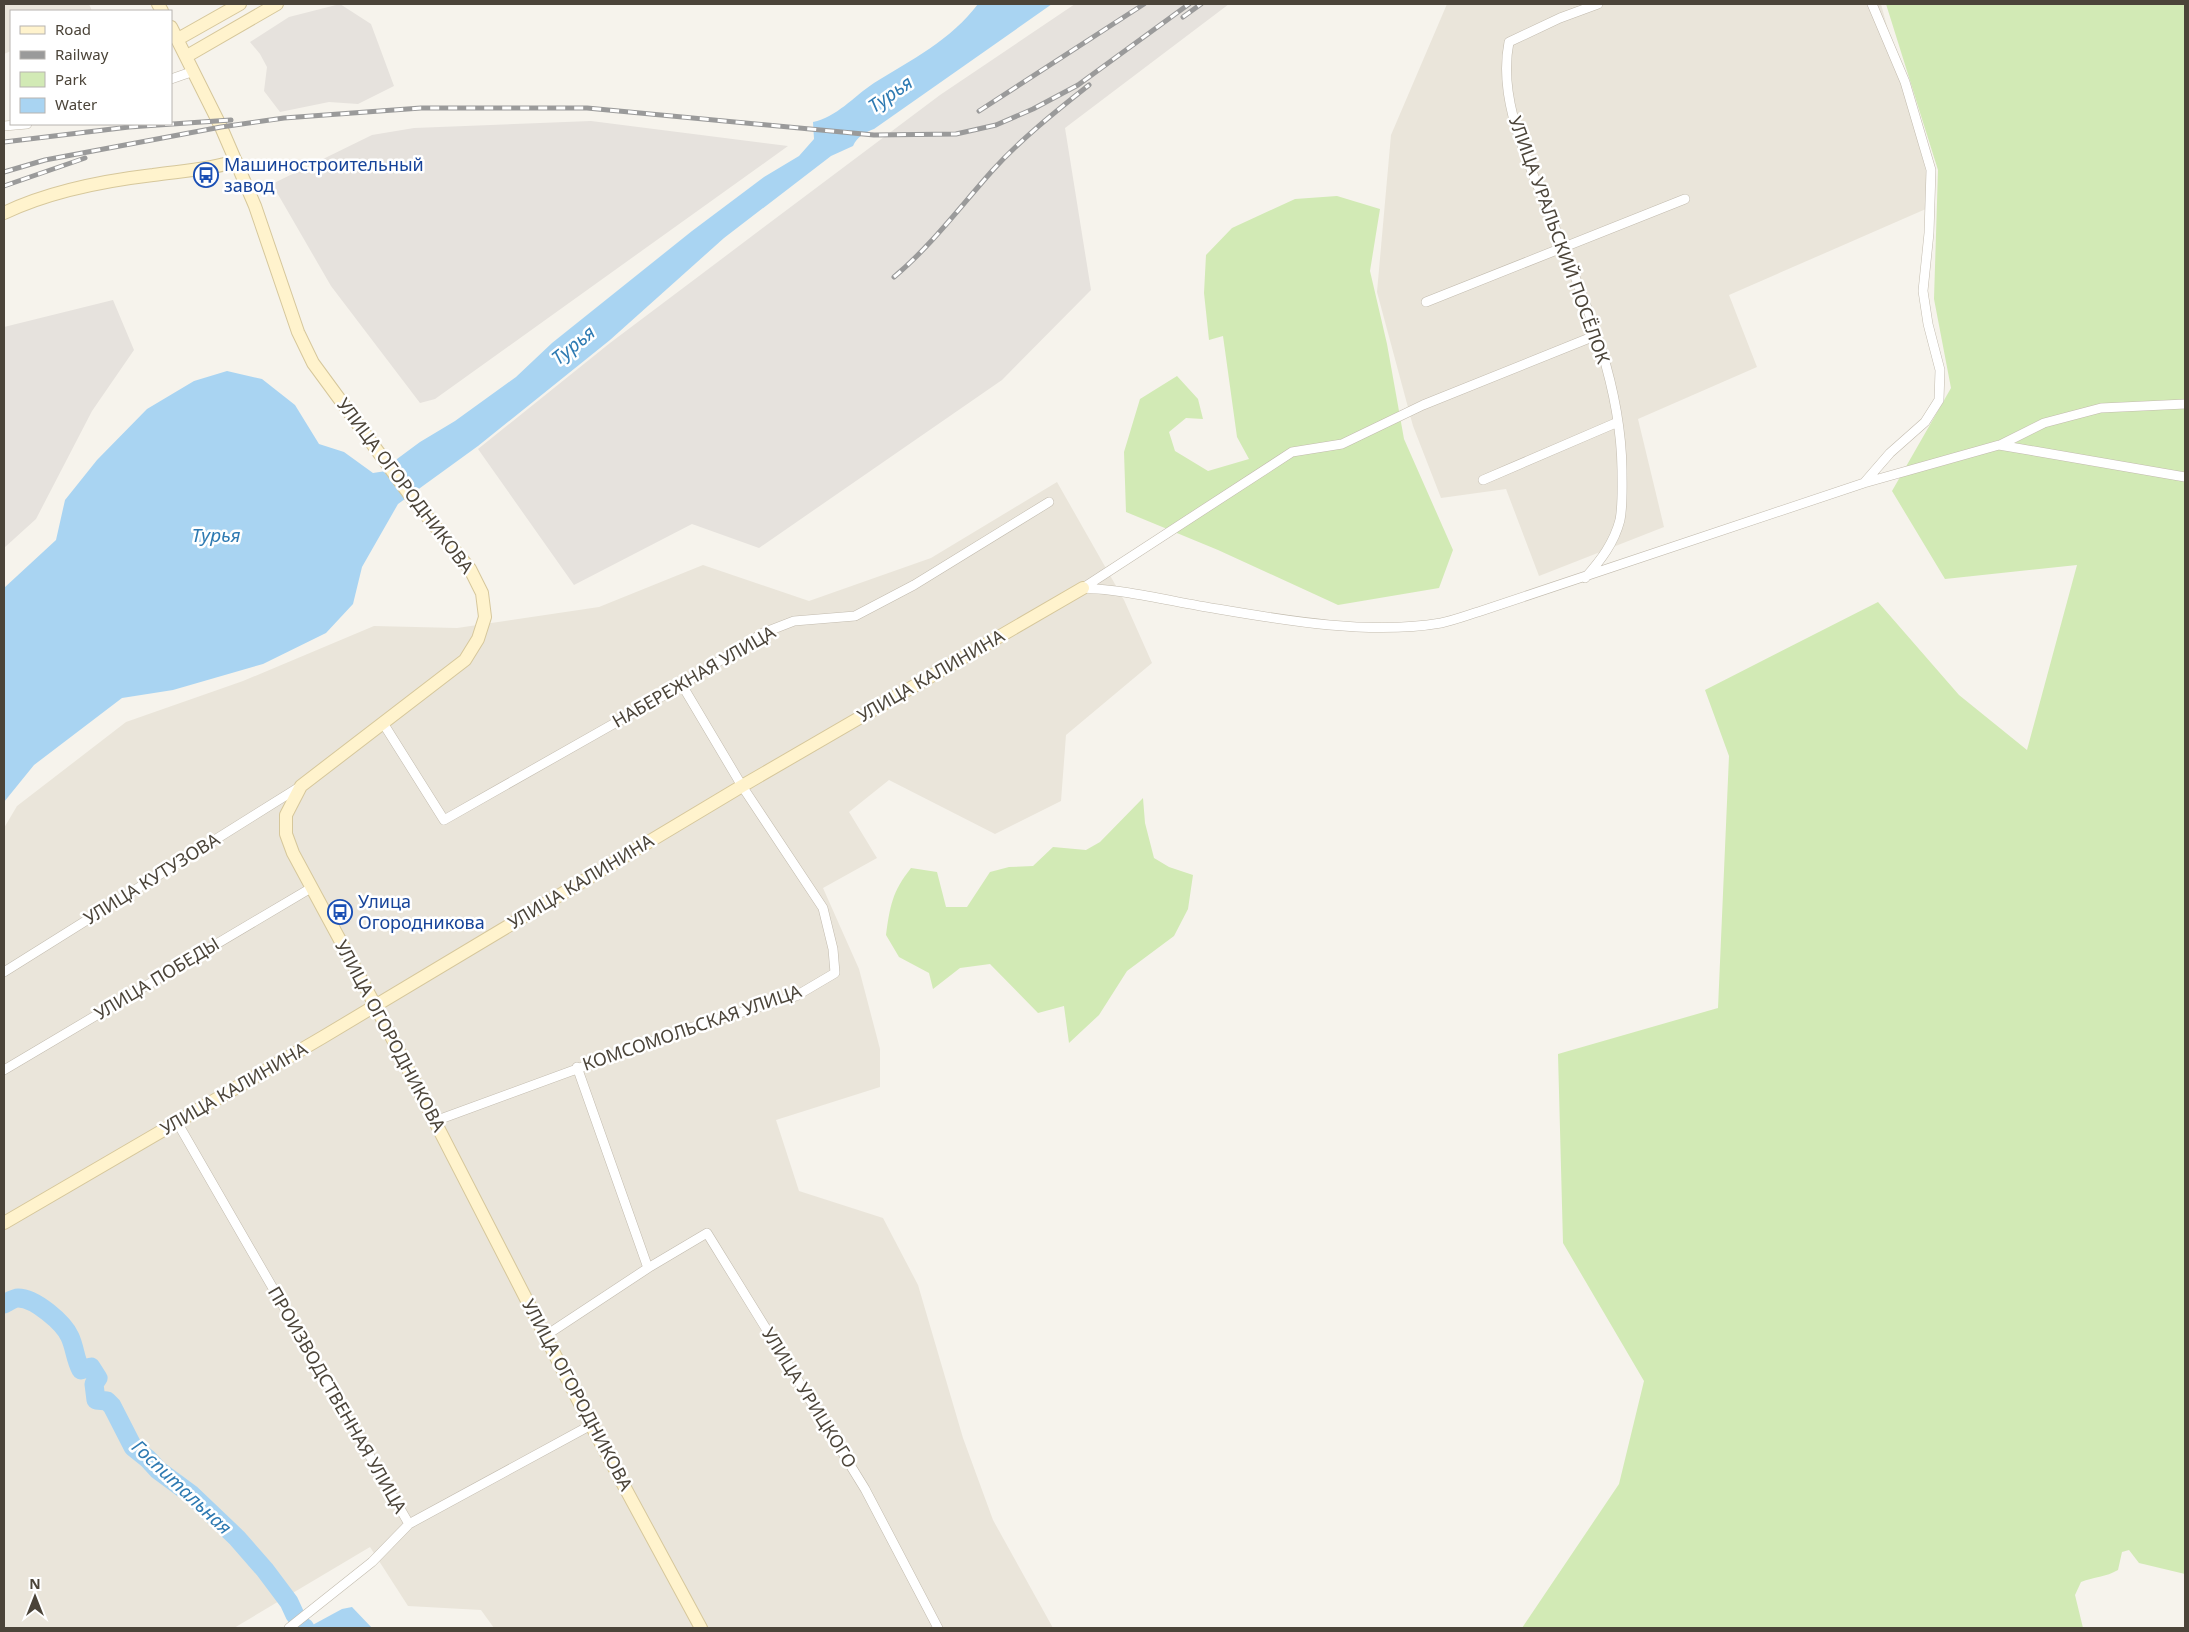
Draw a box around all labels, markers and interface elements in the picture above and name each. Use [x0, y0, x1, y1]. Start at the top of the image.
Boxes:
legend [10, 10, 172, 125]
text: Road [55, 19, 91, 39]
text: Railway [55, 44, 109, 64]
text: Park [55, 69, 87, 89]
water label: Турья [862, 69, 918, 119]
text: Water [55, 94, 97, 114]
street label: УЛИЦА УРАЛЬСКИЙ ПОСЁЛОК [1504, 113, 1616, 367]
place label: Машиностроительный завод [224, 152, 424, 197]
bus stop icon: Машиностроительный завод [193, 162, 219, 188]
water label: Турья [546, 319, 601, 371]
street label: УЛИЦА ОГОРОДНИКОВА [332, 393, 480, 578]
water label: Турья [191, 522, 241, 548]
street label: НАБЕРЕЖНАЯ УЛИЦА [608, 619, 780, 733]
street label: УЛИЦА КАЛИНИНА [853, 623, 1009, 727]
street label: УЛИЦА КУТУЗОВА [79, 826, 224, 930]
street label: УЛИЦА КАЛИНИНА [503, 828, 658, 934]
place label: Улица Огородникова [358, 889, 485, 934]
bus stop icon: Улица Огородникова [327, 899, 353, 925]
street label: УЛИЦА ПОБЕДЫ [90, 931, 223, 1025]
street label: УЛИЦА ОГОРОДНИКОВА [330, 936, 452, 1136]
street label: КОМСОМОЛЬСКАЯ УЛИЦА [579, 978, 805, 1076]
street label: УЛИЦА КАЛИНИНА [156, 1036, 312, 1140]
street label: ПРОИЗВОДСТВЕННАЯ УЛИЦА [263, 1282, 413, 1518]
street label: УЛИЦА ОГОРОДНИКОВА [517, 1295, 639, 1495]
street label: УЛИЦА УРИЦКОГО [757, 1323, 863, 1472]
water label: Госпитальная [126, 1434, 238, 1540]
north arrow [10, 1572, 60, 1622]
text: N [29, 1574, 41, 1593]

